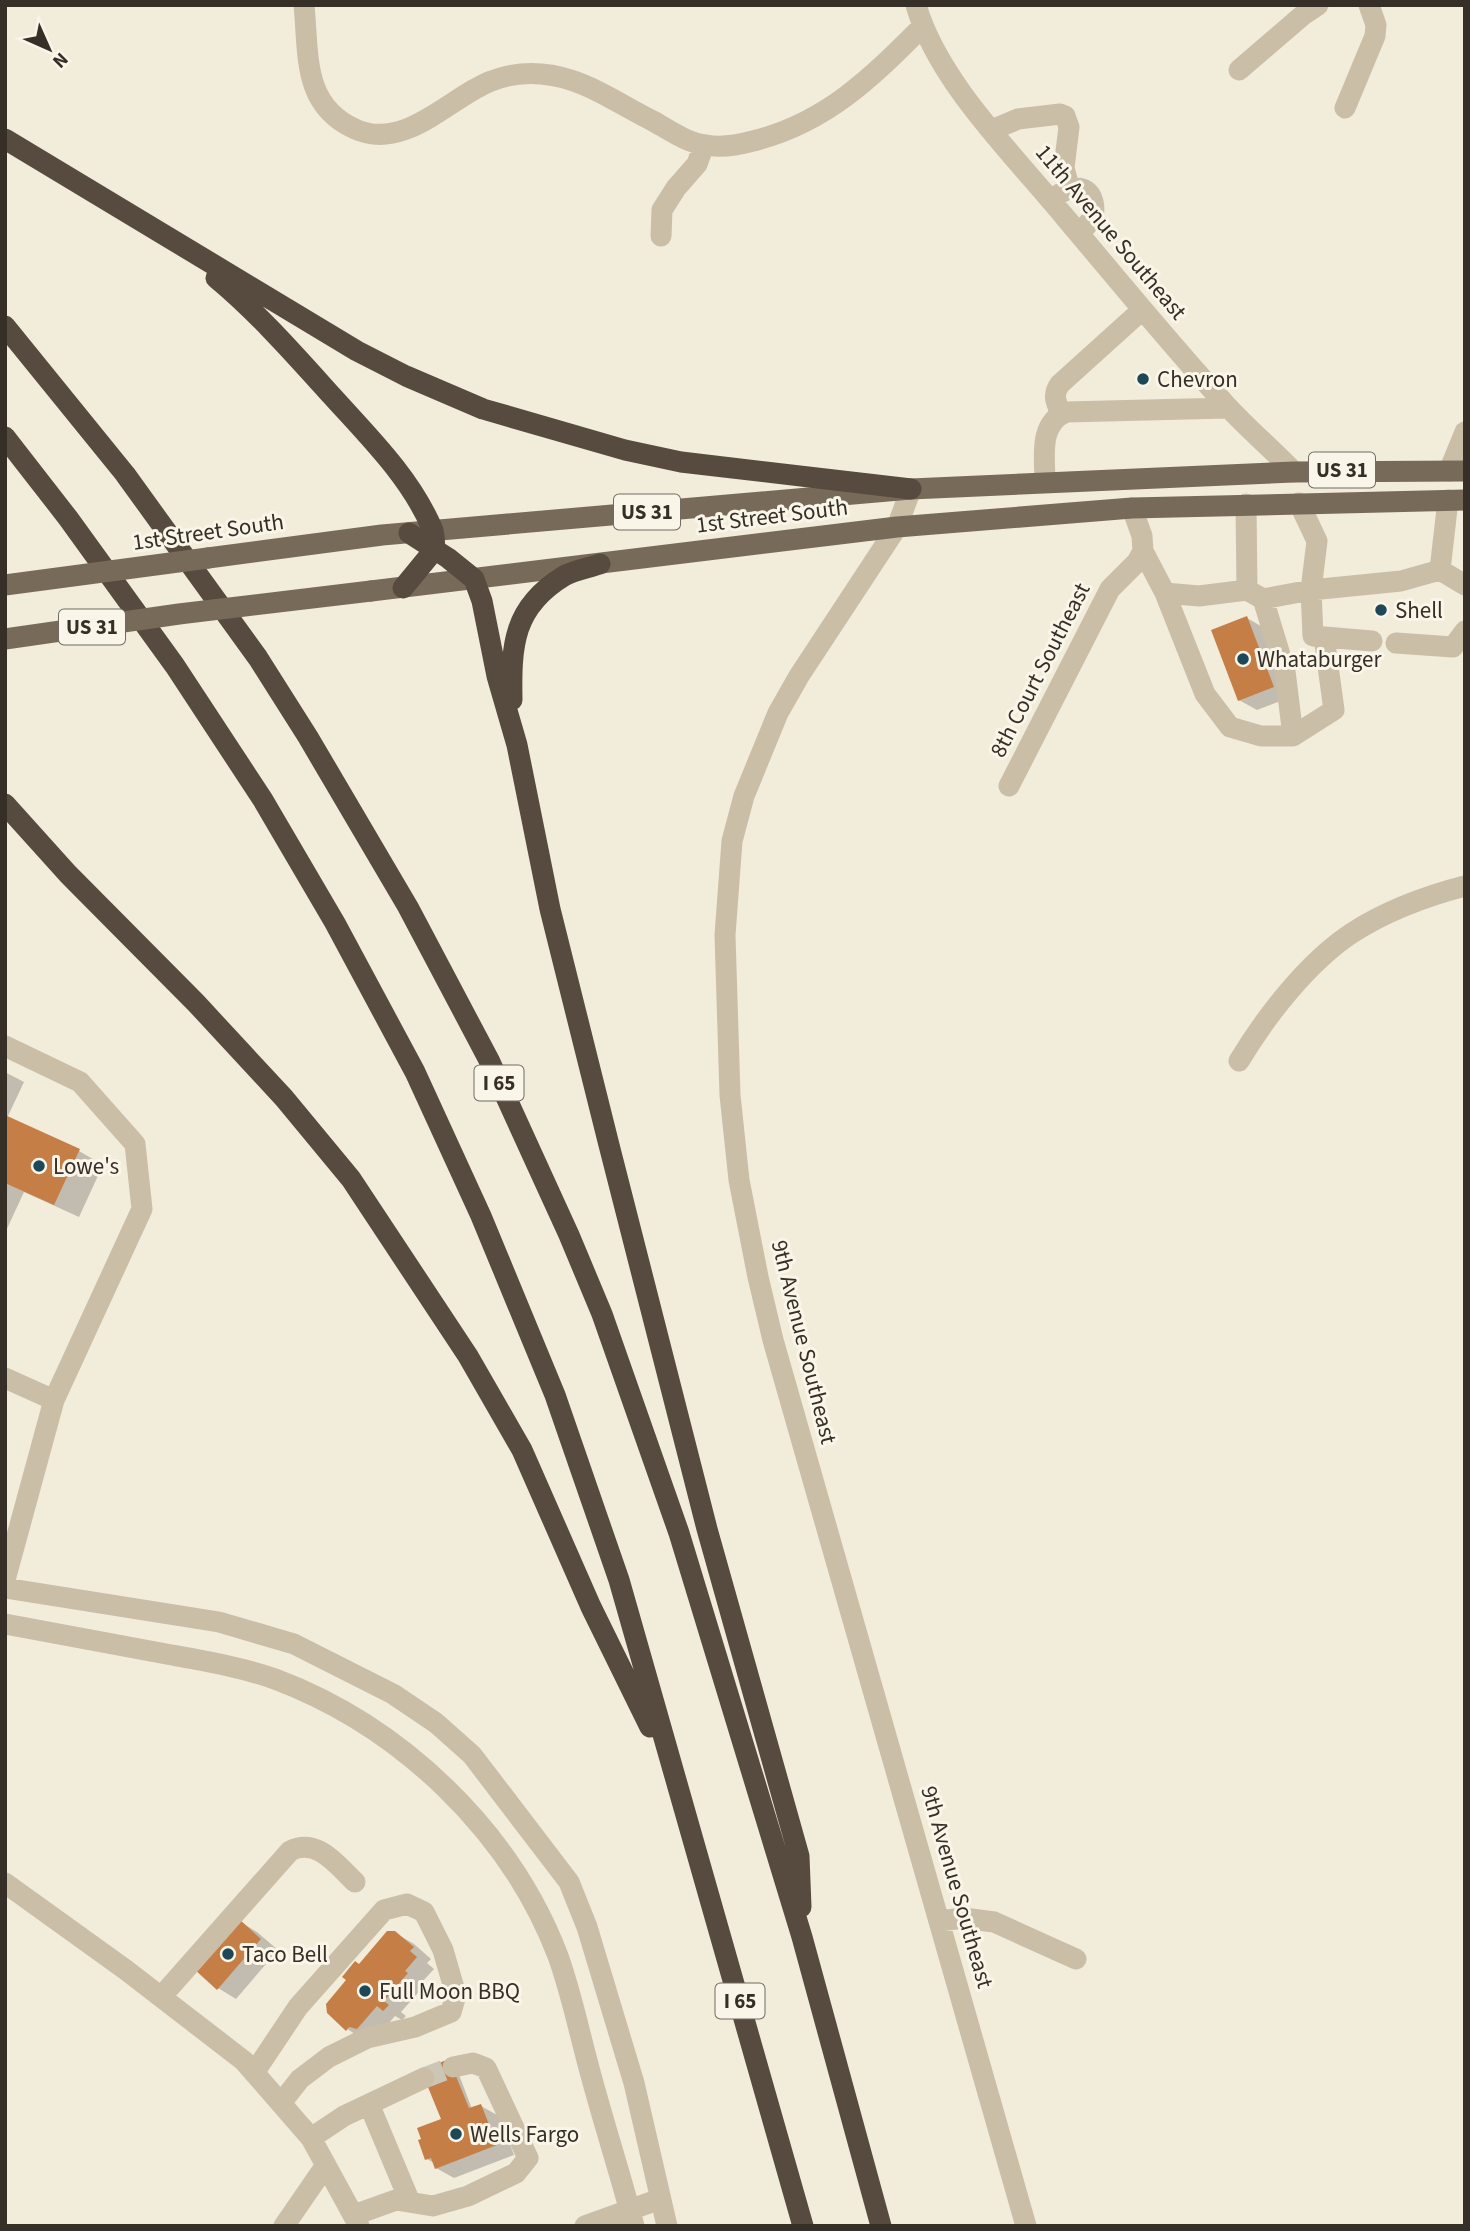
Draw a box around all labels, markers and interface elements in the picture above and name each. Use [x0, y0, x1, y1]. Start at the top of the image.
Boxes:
north arrow [14, 14, 84, 84]
text: N [46, 46, 74, 74]
street label: 11th Avenue Southeast [1028, 137, 1195, 327]
place label: Chevron [1157, 363, 1238, 396]
marker: Chevron [1135, 371, 1151, 387]
road number: US 31 [1309, 452, 1375, 488]
street label: 1st Street South [694, 490, 850, 542]
road number: US 31 [614, 494, 680, 530]
street label: 1st Street South [130, 505, 286, 559]
street label: 8th Court Southeast [982, 577, 1098, 763]
place label: Shell [1395, 594, 1443, 627]
marker: Shell [1373, 602, 1389, 618]
road number: US 31 [59, 610, 125, 644]
place label: Whataburger [1257, 643, 1382, 676]
marker: Whataburger [1235, 651, 1251, 667]
road number: I 65 [475, 1066, 524, 1100]
place label: Lowe's [53, 1150, 119, 1183]
marker: Lowe's [31, 1158, 47, 1174]
street label: 9th Avenue Southeast [763, 1237, 845, 1448]
street label: 9th Avenue Southeast [912, 1782, 1002, 1992]
place label: Taco Bell [242, 1938, 328, 1971]
marker: Taco Bell [220, 1946, 236, 1962]
place label: Full Moon BBQ [379, 1975, 520, 2008]
marker: Full Moon BBQ [357, 1983, 373, 1999]
road number: I 65 [716, 1983, 764, 2018]
place label: Wells Fargo [470, 2118, 579, 2151]
marker: Wells Fargo [448, 2126, 464, 2142]

